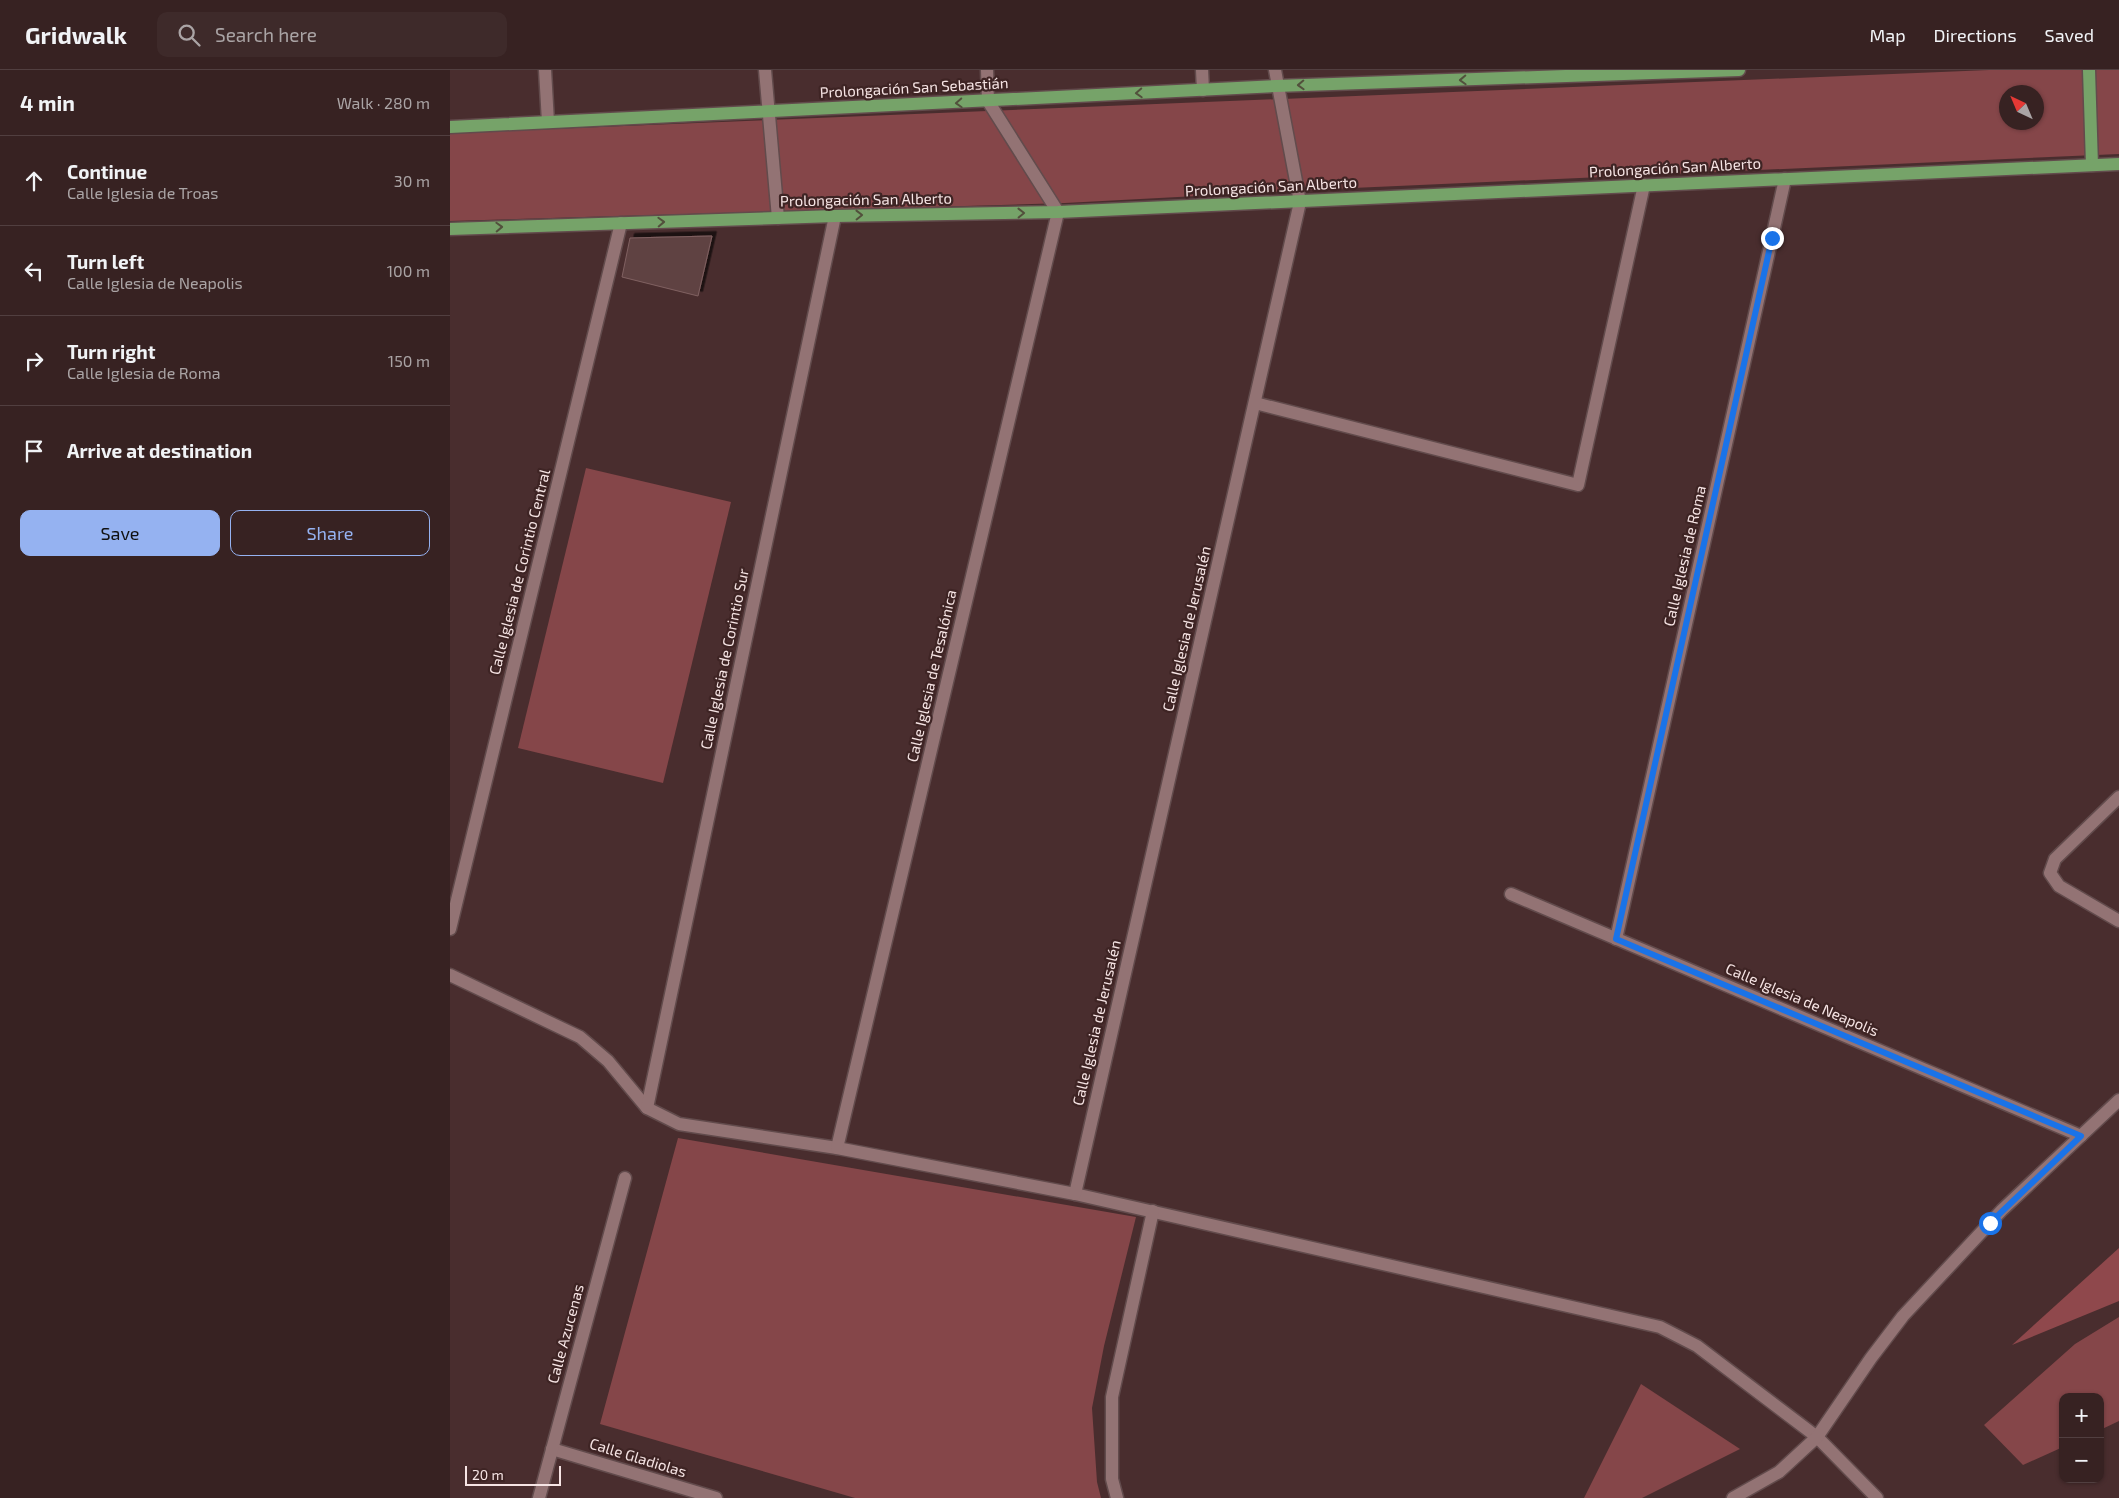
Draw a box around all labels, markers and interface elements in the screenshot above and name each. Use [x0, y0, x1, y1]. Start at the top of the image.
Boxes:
search box [157, 12, 507, 57]
text: Gridwalk [25, 20, 127, 49]
icon: search [175, 21, 203, 49]
text: Search here [215, 23, 317, 46]
text: Map [1869, 24, 1906, 46]
text: Directions [1934, 24, 2017, 46]
text: Saved [2045, 24, 2094, 46]
street label: Prolongación San Sebastián [819, 73, 1009, 101]
one-way arrow [1459, 74, 1467, 85]
one-way arrow [1297, 80, 1305, 91]
north arrow [1999, 85, 2044, 130]
one-way arrow [1134, 88, 1142, 99]
text: 4 min [20, 90, 75, 115]
text: Walk · 280 m [337, 93, 430, 112]
one-way arrow [955, 97, 963, 108]
street label: Prolongación San Alberto [1589, 154, 1761, 180]
text: Continue [67, 160, 147, 183]
icon: ahead [20, 167, 48, 195]
text: 30 m [394, 171, 430, 190]
street label: Prolongación San Alberto [1185, 173, 1357, 199]
text: Calle Iglesia de Troas [67, 183, 218, 202]
street label: Prolongación San Alberto [780, 189, 952, 210]
one-way arrow [1018, 208, 1025, 218]
one-way arrow [855, 210, 863, 221]
one-way arrow [657, 216, 665, 227]
one-way arrow [495, 222, 503, 232]
route end [1761, 227, 1784, 250]
text: Turn left [67, 250, 144, 273]
icon: left [20, 257, 48, 285]
text: 100 m [387, 261, 430, 280]
text: Calle Iglesia de Neapolis [67, 273, 243, 292]
text: Turn right [67, 340, 155, 363]
icon: right [20, 347, 48, 375]
text: 150 m [388, 351, 430, 370]
text: Calle Iglesia de Roma [67, 363, 221, 382]
icon: arrive [20, 437, 48, 465]
text: Arrive at destination [67, 439, 252, 462]
street label: Calle Iglesia de Corintio Central [485, 467, 553, 676]
street label: Calle Iglesia de Roma [1659, 484, 1709, 628]
button: Save [20, 510, 220, 556]
button: Share [230, 510, 430, 556]
street label: Calle Iglesia de Jerusalén [1158, 544, 1214, 713]
street label: Calle Iglesia de Corintio Sur [696, 567, 752, 751]
street label: Calle Iglesia de Tesalónica [902, 588, 960, 764]
street label: Calle Iglesia de Jerusalén [1068, 938, 1124, 1107]
street label: Calle Iglesia de Neapolis [1723, 959, 1882, 1040]
route start [1979, 1212, 2002, 1235]
street label: Calle Azucenas [543, 1282, 587, 1385]
map controls [2059, 1393, 2104, 1483]
button: + [2059, 1393, 2104, 1438]
street label: Calle Gladiolas [588, 1434, 689, 1480]
button: − [2059, 1438, 2104, 1483]
scale bar [465, 1463, 561, 1486]
text: 20 m [472, 1466, 504, 1483]

